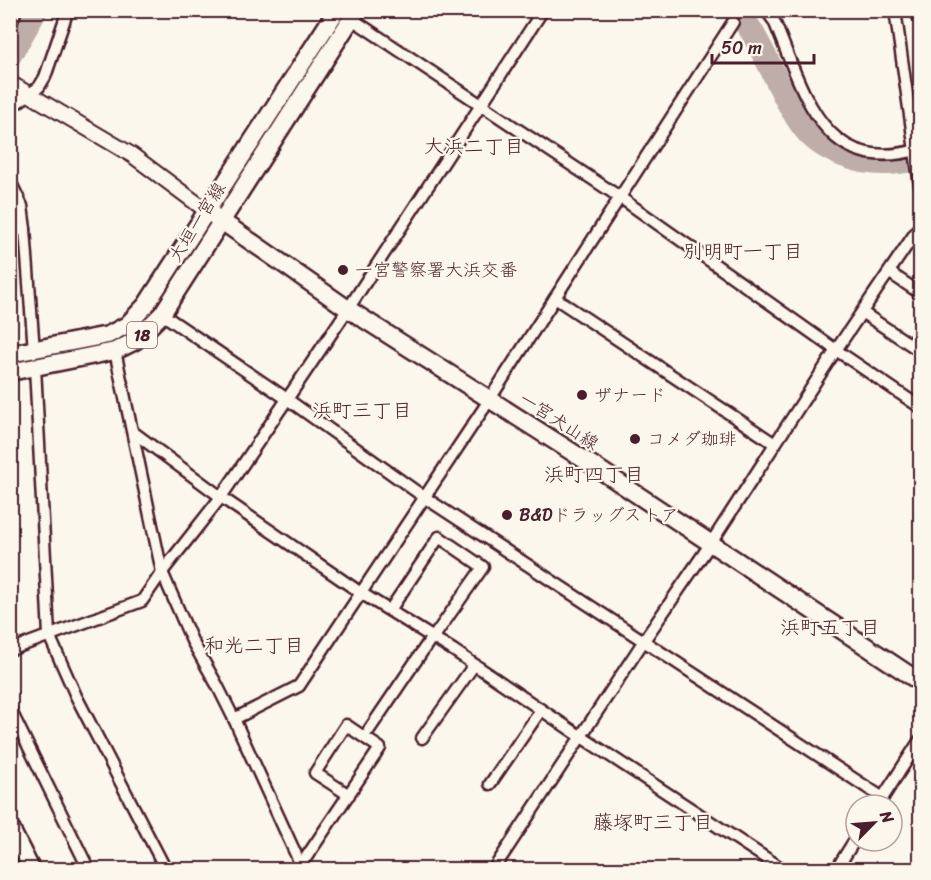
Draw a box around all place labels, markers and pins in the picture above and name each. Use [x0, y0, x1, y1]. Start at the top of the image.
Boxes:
place label: 一宮警察署大浜交番 [355, 254, 517, 286]
marker: 一宮警察署大浜交番 [336, 263, 350, 277]
place label: ザナード [594, 379, 666, 411]
marker: ザナード [575, 388, 589, 402]
place label: コメダ珈琲 [647, 423, 737, 455]
marker: コメダ珈琲 [628, 432, 642, 446]
place label: B&Dドラッグストア [519, 499, 679, 531]
marker: B&Dドラッグストア [500, 508, 514, 522]

